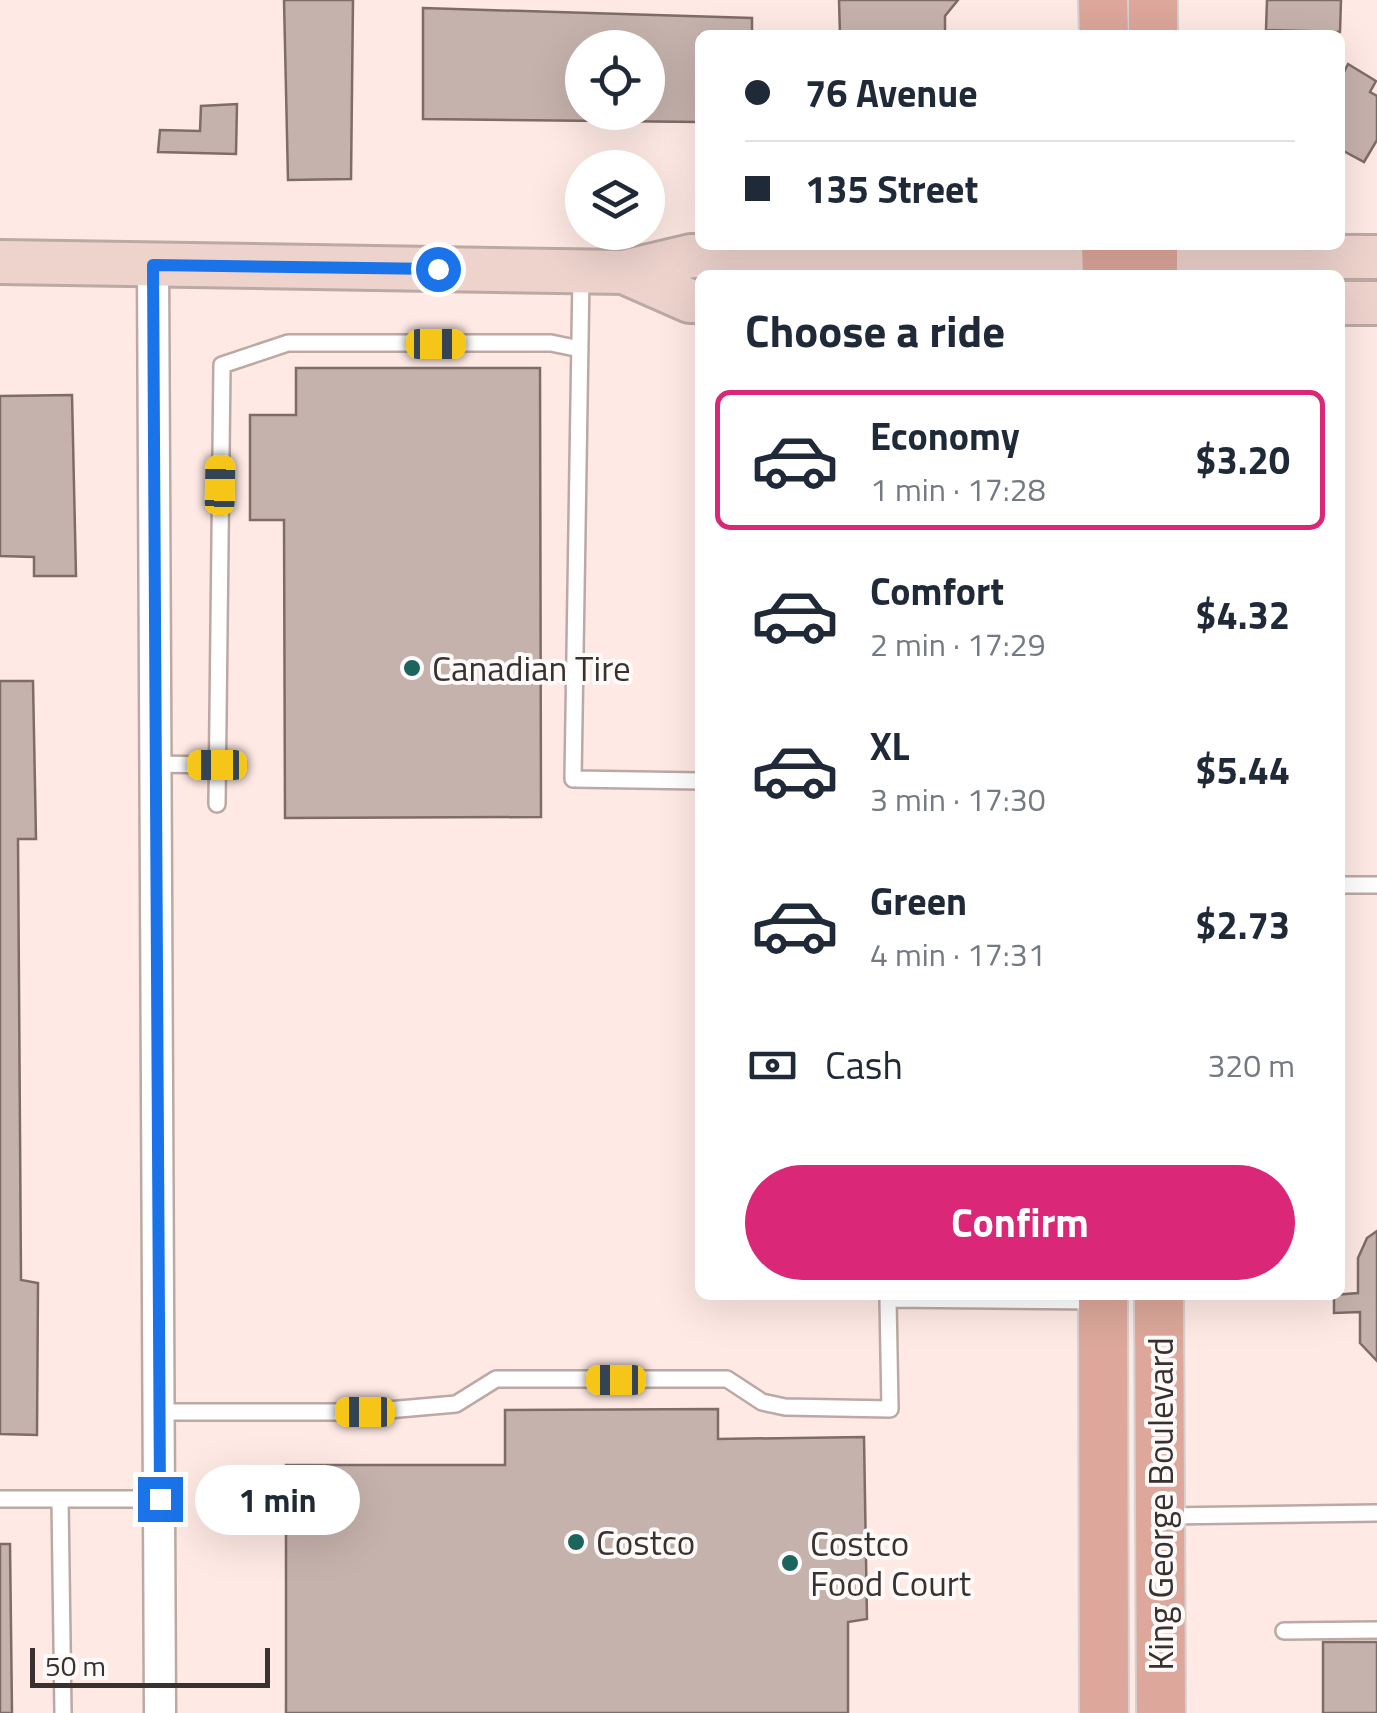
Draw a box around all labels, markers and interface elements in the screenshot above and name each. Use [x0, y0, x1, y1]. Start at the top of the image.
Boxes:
map controls [565, 30, 665, 250]
button: locate [565, 30, 665, 130]
text: 76 Avenue [805, 64, 978, 122]
button: layers [565, 150, 665, 250]
text: 135 Street [805, 160, 978, 218]
route start [416, 247, 461, 292]
text: Choose a ride [745, 296, 1005, 364]
car [406, 329, 466, 359]
text: Economy [870, 407, 1020, 465]
icon: car [750, 415, 840, 505]
text: $3.20 [1195, 431, 1290, 489]
car [204, 455, 236, 515]
text: 1 min · 17:28 [870, 465, 1046, 513]
text: Comfort [870, 562, 1004, 620]
icon: car [750, 570, 840, 660]
text: $4.32 [1195, 586, 1290, 644]
text: 2 min · 17:29 [870, 620, 1046, 668]
place label: Canadian Tire [432, 641, 631, 695]
marker: Canadian Tire [401, 657, 423, 679]
text: XL [870, 717, 910, 775]
icon: car [750, 725, 840, 815]
text: $5.44 [1195, 741, 1290, 799]
car [187, 750, 247, 780]
text: 3 min · 17:30 [870, 775, 1046, 823]
text: Green [870, 872, 967, 930]
icon: car [750, 880, 840, 970]
text: $2.73 [1195, 896, 1290, 954]
text: 4 min · 17:31 [870, 930, 1046, 978]
text: Cash [825, 1036, 903, 1094]
icon: cash [745, 1038, 800, 1093]
text: 320 m [1207, 1041, 1295, 1089]
button: Confirm [745, 1165, 1295, 1280]
street label: King George Boulevard [1133, 1337, 1187, 1671]
car [586, 1365, 646, 1395]
car [335, 1397, 395, 1427]
callout: 1 min [195, 1464, 360, 1534]
text: 1 min [239, 1476, 316, 1524]
route end [138, 1477, 183, 1522]
place label: Costco [596, 1515, 695, 1569]
place label: Costco Food Court [810, 1516, 971, 1610]
marker: Costco [565, 1531, 587, 1553]
marker: Costco Food Court [779, 1552, 801, 1574]
scale bar [30, 1643, 270, 1688]
text: 50 m [45, 1644, 106, 1687]

